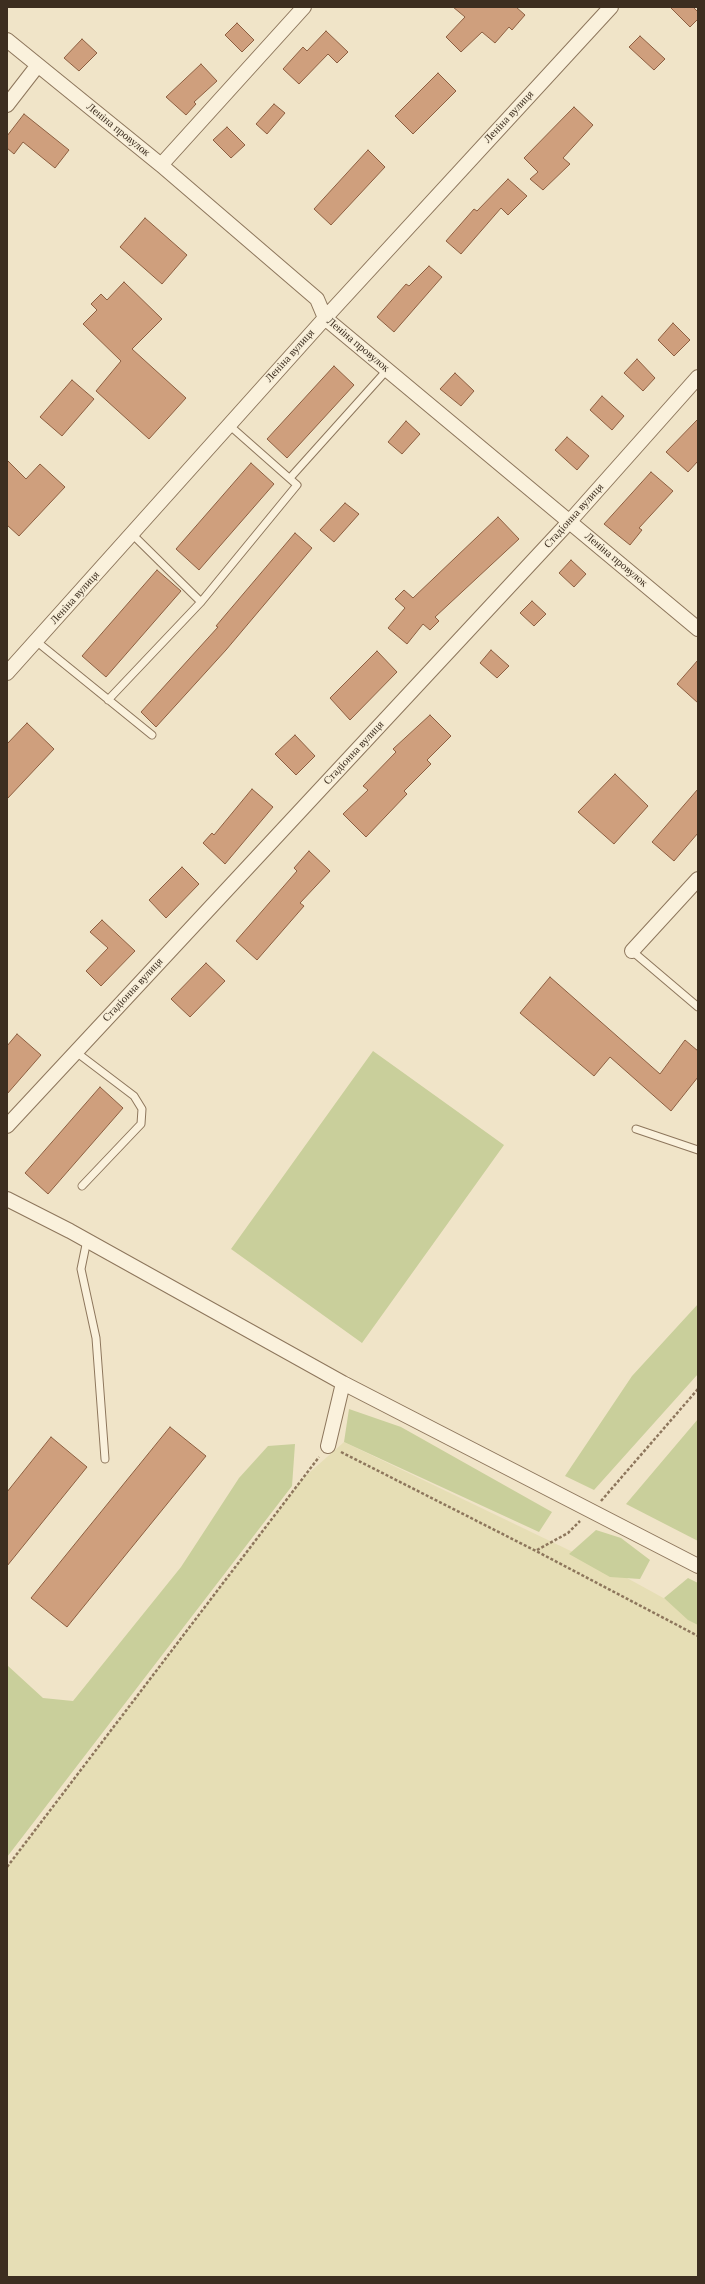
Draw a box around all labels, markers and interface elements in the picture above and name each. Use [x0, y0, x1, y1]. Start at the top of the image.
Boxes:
street label: Леніна вулиця [481, 88, 537, 146]
street label: Леніна провулок [84, 100, 152, 160]
street label: Леніна провулок [324, 315, 392, 375]
street label: Леніна вулиця [263, 327, 317, 385]
street label: Стадіонна вулиця [541, 481, 607, 551]
street label: Леніна провулок [582, 530, 650, 590]
street label: Леніна вулиця [48, 569, 102, 627]
street label: Стадіонна вулиця [321, 718, 387, 788]
street label: Стадіонна вулиця [100, 955, 166, 1025]

